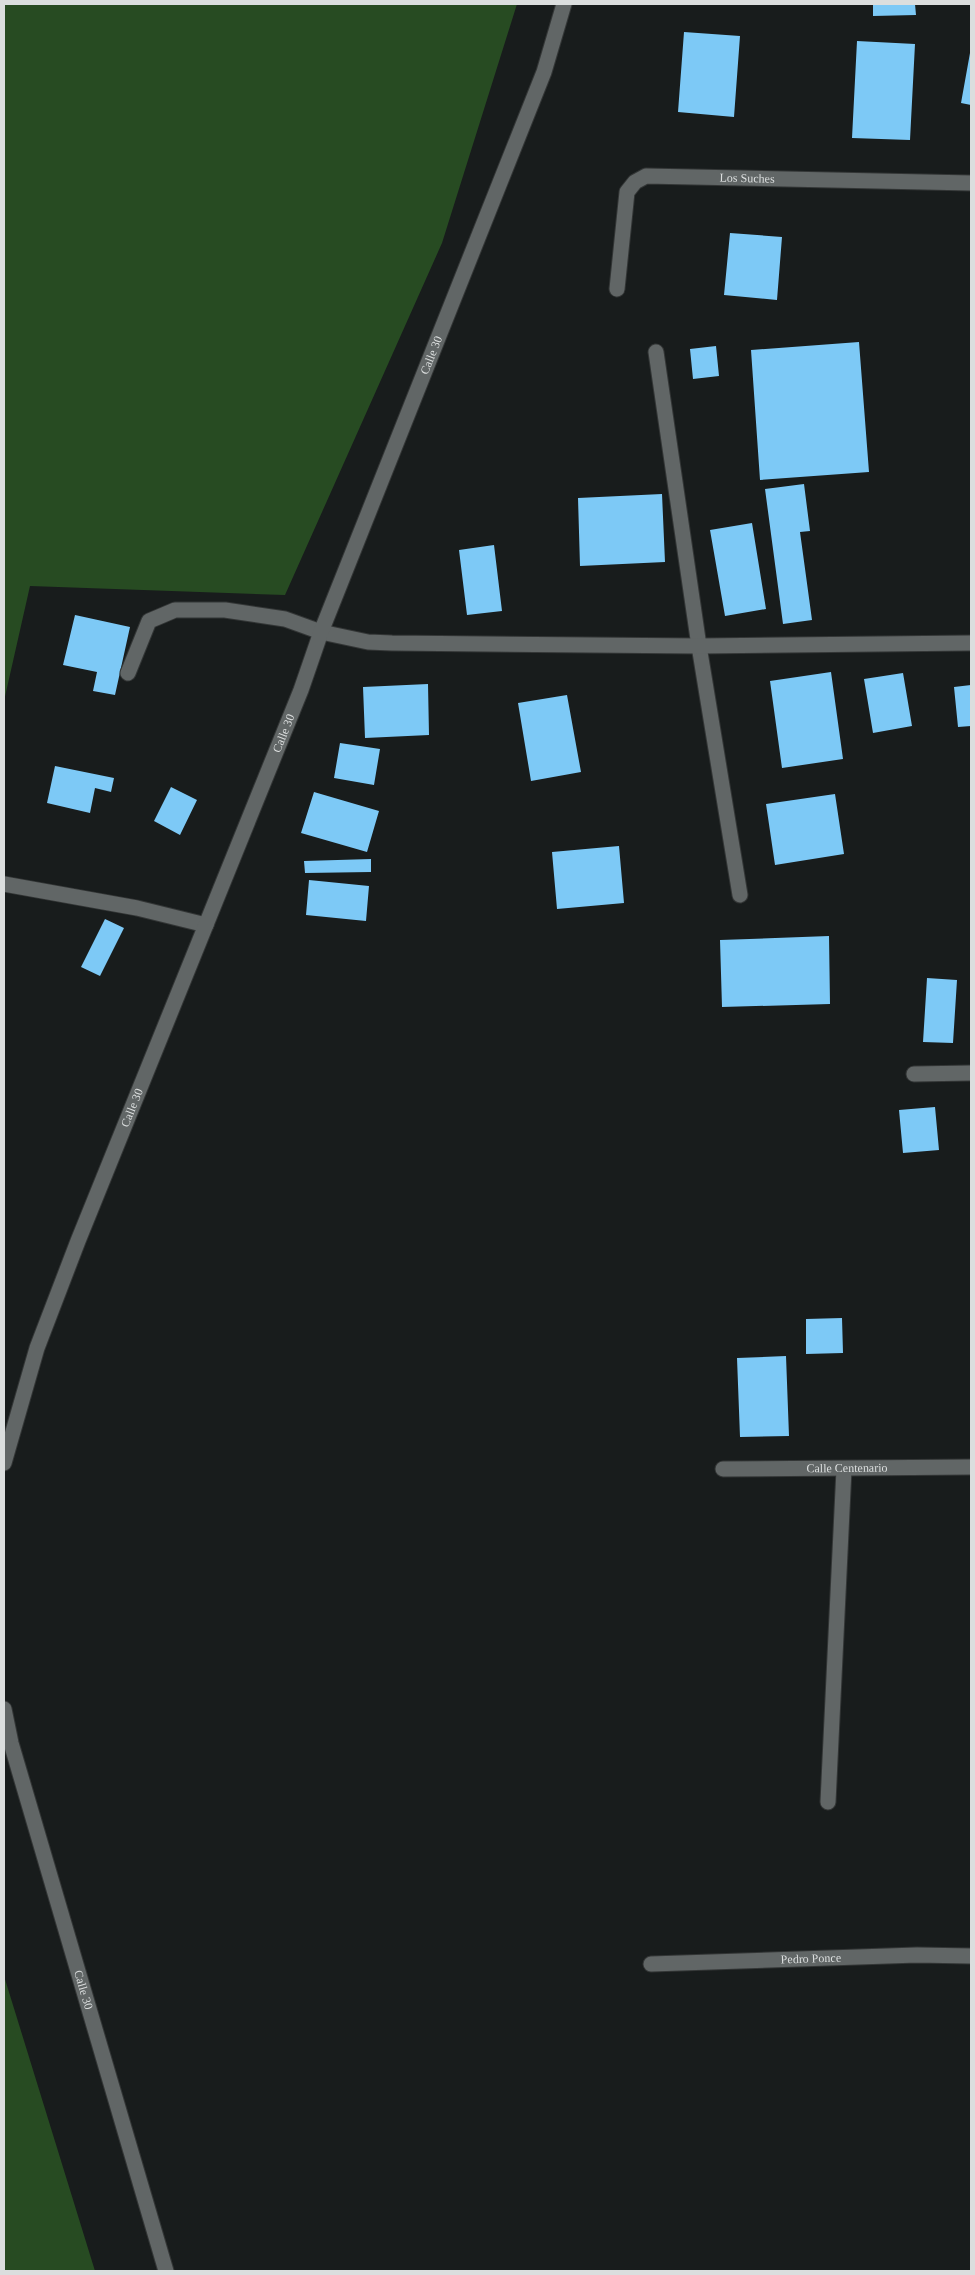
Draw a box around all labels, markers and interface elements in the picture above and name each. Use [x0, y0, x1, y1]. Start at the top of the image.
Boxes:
street label: Los Suches [719, 171, 775, 186]
street label: Calle 30 [417, 334, 445, 376]
street label: Calle 30 [269, 712, 298, 755]
street label: Calle 30 [118, 1086, 146, 1129]
street label: Calle Centenario [806, 1461, 888, 1475]
street label: Pedro Ponce [781, 1951, 841, 1967]
street label: Calle 30 [71, 1969, 96, 2011]

